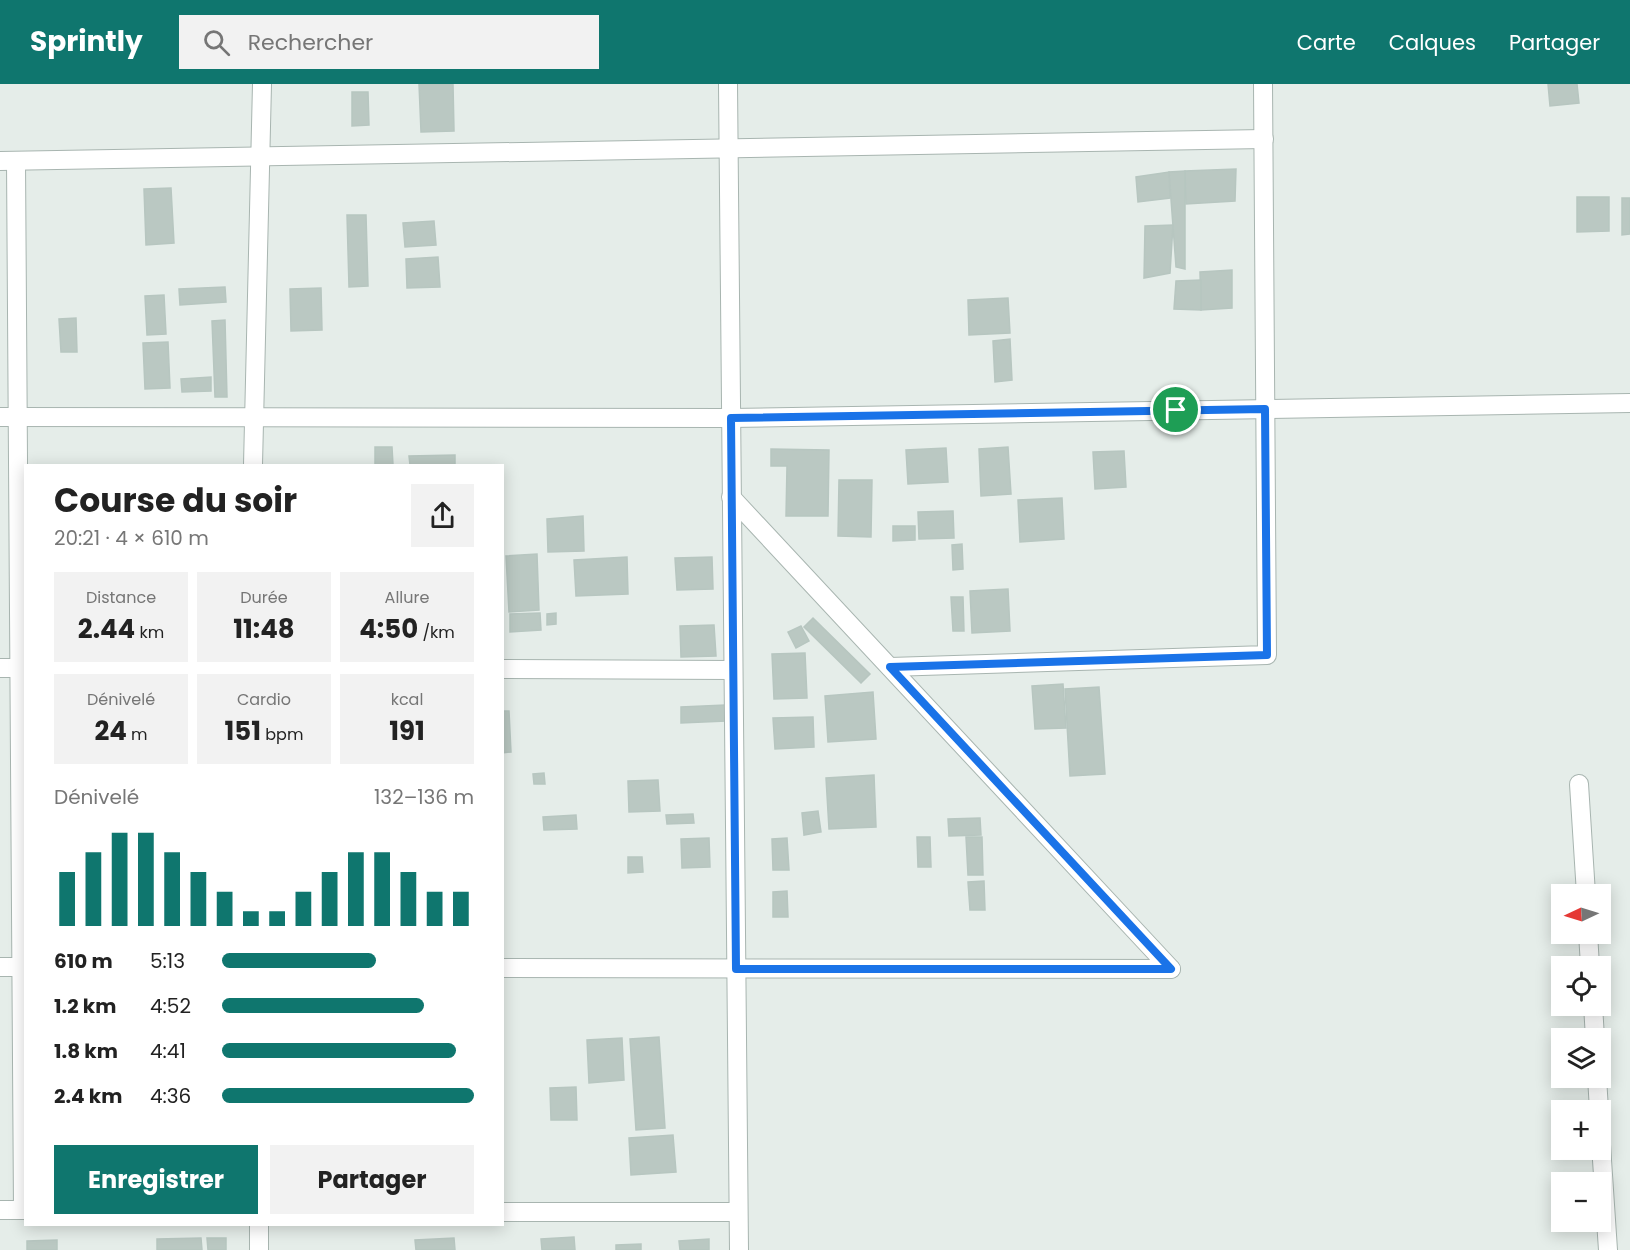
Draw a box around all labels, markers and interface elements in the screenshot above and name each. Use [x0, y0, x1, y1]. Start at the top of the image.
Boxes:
search box [179, 15, 599, 69]
text: Sprintly [30, 22, 143, 61]
icon: search [200, 26, 233, 59]
text: Rechercher [248, 27, 373, 58]
text: Carte [1297, 28, 1356, 57]
text: Calques [1389, 28, 1476, 57]
text: Partager [1509, 28, 1600, 57]
pin [1150, 384, 1201, 435]
icon: arrive [1159, 393, 1192, 426]
text: Course du soir [54, 477, 297, 524]
button: share [411, 484, 474, 547]
text: 20:21 · 4 × 610 m [54, 524, 209, 552]
text: Distance [86, 586, 156, 609]
text: Durée [240, 586, 288, 609]
text: Allure [385, 586, 429, 609]
text: 2.44 [78, 611, 135, 647]
text: 11:48 [233, 611, 295, 647]
text: 4:50 [359, 611, 418, 647]
text: km [135, 621, 164, 644]
text: /km [418, 621, 455, 644]
text: Dénivelé [87, 688, 155, 711]
text: Cardio [237, 688, 291, 711]
text: kcal [391, 688, 423, 711]
text: 24 [94, 713, 127, 749]
text: 151 [225, 713, 261, 749]
text: 191 [389, 713, 425, 749]
text: m [127, 723, 148, 746]
text: bpm [261, 723, 303, 746]
text: Dénivelé [54, 783, 139, 811]
text: 132–136 m [374, 783, 474, 811]
north arrow [1551, 884, 1611, 944]
map controls [1551, 884, 1611, 1232]
text: 610 m [54, 947, 113, 975]
text: 5:13 [150, 947, 185, 975]
button: locate [1551, 956, 1611, 1016]
text: 1.2 km [54, 992, 116, 1020]
text: 4:52 [150, 992, 191, 1020]
button: layers [1551, 1028, 1611, 1088]
text: 1.8 km [54, 1037, 118, 1065]
text: 4:41 [150, 1037, 186, 1065]
text: 2.4 km [54, 1082, 122, 1110]
text: 4:36 [150, 1082, 191, 1110]
button: + [1551, 1100, 1611, 1160]
button: Enregistrer [54, 1145, 258, 1214]
button: Partager [270, 1145, 474, 1214]
button: − [1551, 1172, 1611, 1232]

